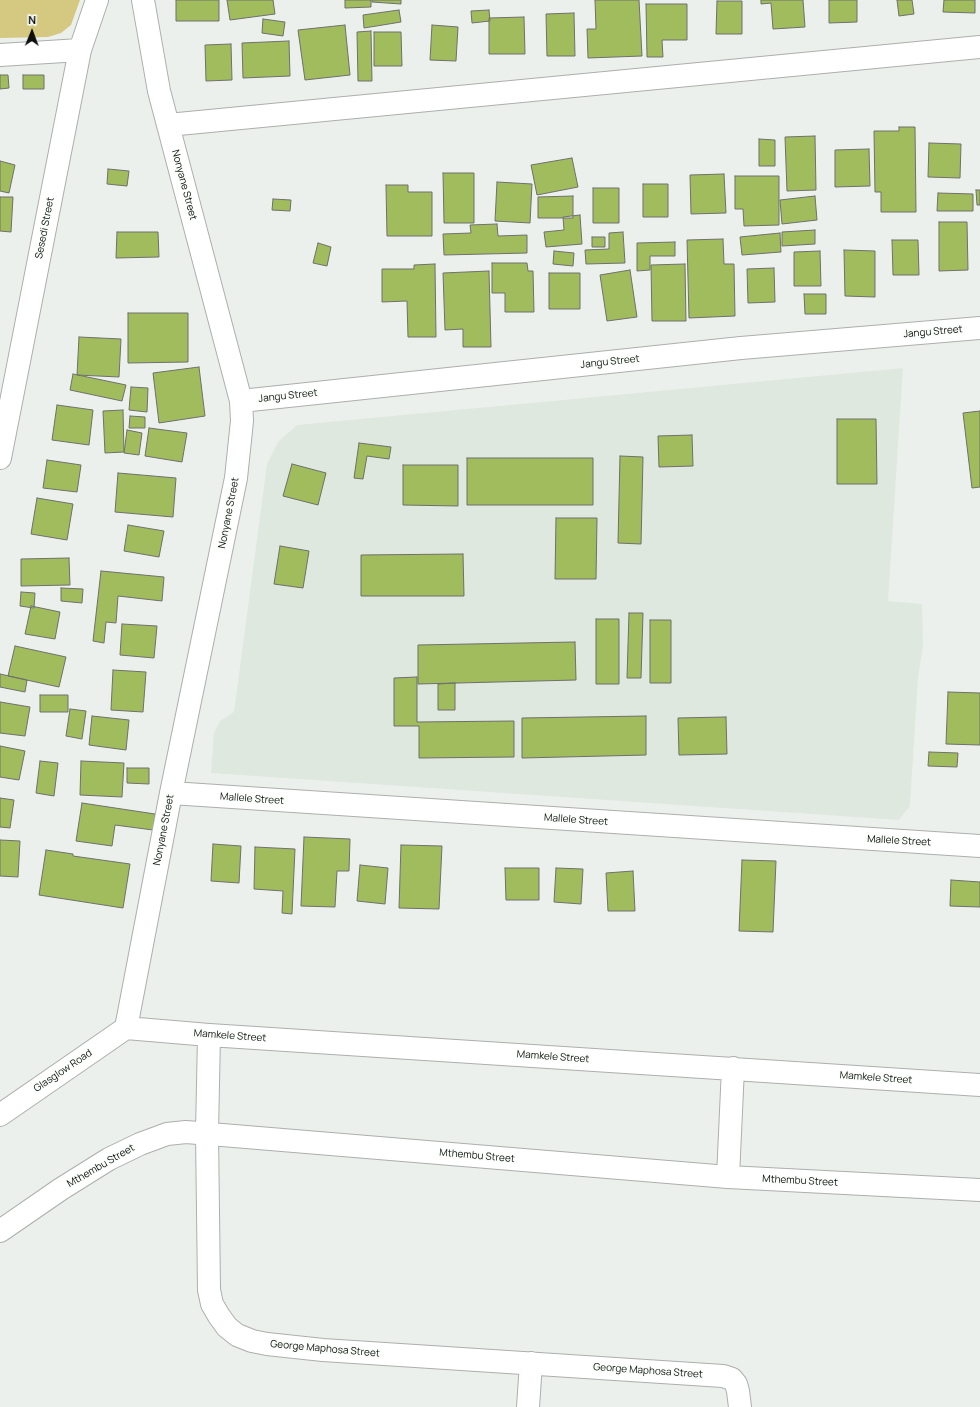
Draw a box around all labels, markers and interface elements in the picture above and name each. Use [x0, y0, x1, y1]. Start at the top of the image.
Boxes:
north arrow [12, 12, 52, 52]
text: N [28, 12, 36, 27]
street label: Nonyane Street [169, 149, 199, 221]
street label: Sesedi Street [33, 196, 57, 260]
street label: Jangu Street [903, 323, 963, 341]
street label: Jangu Street [580, 353, 640, 371]
street label: Jangu Street [258, 387, 318, 405]
street label: Nonyane Street [216, 476, 242, 550]
street label: Mallele Street [220, 791, 284, 807]
street label: Nonyane Street [151, 793, 177, 867]
street label: Mallele Street [544, 812, 608, 828]
street label: Mallele Street [867, 833, 931, 849]
street label: Mamkele Street [193, 1027, 267, 1045]
street label: Glasglow Road [32, 1047, 94, 1095]
street label: Mamkele Street [516, 1048, 590, 1066]
street label: Mamkele Street [839, 1069, 913, 1087]
street label: Mthembu Street [65, 1142, 137, 1190]
street label: Mthembu Street [439, 1147, 515, 1165]
street label: Mthembu Street [762, 1173, 838, 1189]
street label: George Maphosa Street [270, 1338, 380, 1360]
street label: George Maphosa Street [593, 1361, 703, 1381]

